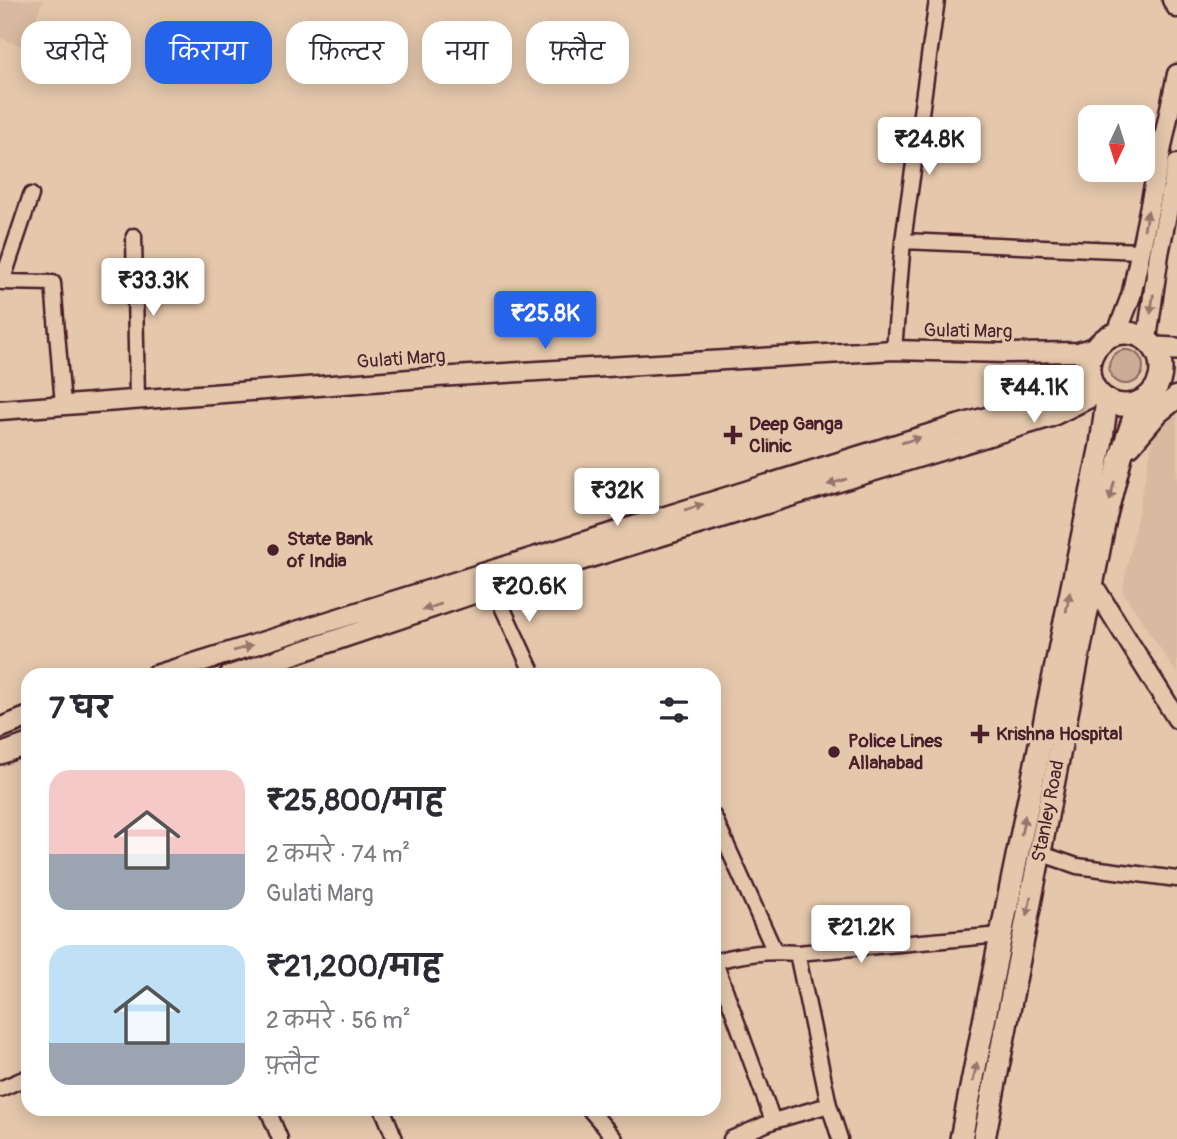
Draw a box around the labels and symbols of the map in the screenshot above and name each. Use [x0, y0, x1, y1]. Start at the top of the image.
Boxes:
north arrow [1078, 105, 1155, 182]
pin: ₹24.8K [872, 118, 986, 177]
one-way arrow [1141, 209, 1152, 231]
pin: ₹33.3K [96, 258, 210, 318]
pin: ₹25.8K [488, 292, 602, 351]
one-way arrow [1146, 293, 1157, 315]
street label: Gulati Marg [923, 318, 1013, 344]
street label: Gulati Marg [356, 344, 446, 374]
pin: ₹44.1K [977, 366, 1091, 425]
place label: Deep Ganga Clinic [749, 412, 843, 458]
marker: Deep Ganga Clinic [723, 425, 743, 445]
one-way arrow [901, 434, 922, 444]
pin: ₹32K [576, 468, 658, 528]
one-way arrow [826, 477, 847, 488]
one-way arrow [1106, 480, 1117, 502]
one-way arrow [683, 502, 704, 512]
place label: State Bank of India [286, 527, 374, 573]
marker: State Bank of India [265, 542, 281, 558]
pin: ₹20.6K [472, 564, 586, 624]
one-way arrow [1063, 591, 1074, 613]
one-way arrow [421, 602, 442, 612]
one-way arrow [232, 642, 253, 653]
place label: Krishna Hospital [996, 722, 1123, 746]
marker: Krishna Hospital [970, 724, 990, 744]
place label: Police Lines Allahabad [848, 729, 943, 775]
marker: Police Lines Allahabad [826, 744, 842, 760]
street label: Stanley Road [1026, 758, 1070, 864]
one-way arrow [1018, 814, 1029, 836]
one-way arrow [1023, 895, 1034, 917]
pin: ₹21.2K [804, 906, 918, 965]
one-way arrow [969, 1061, 980, 1083]

